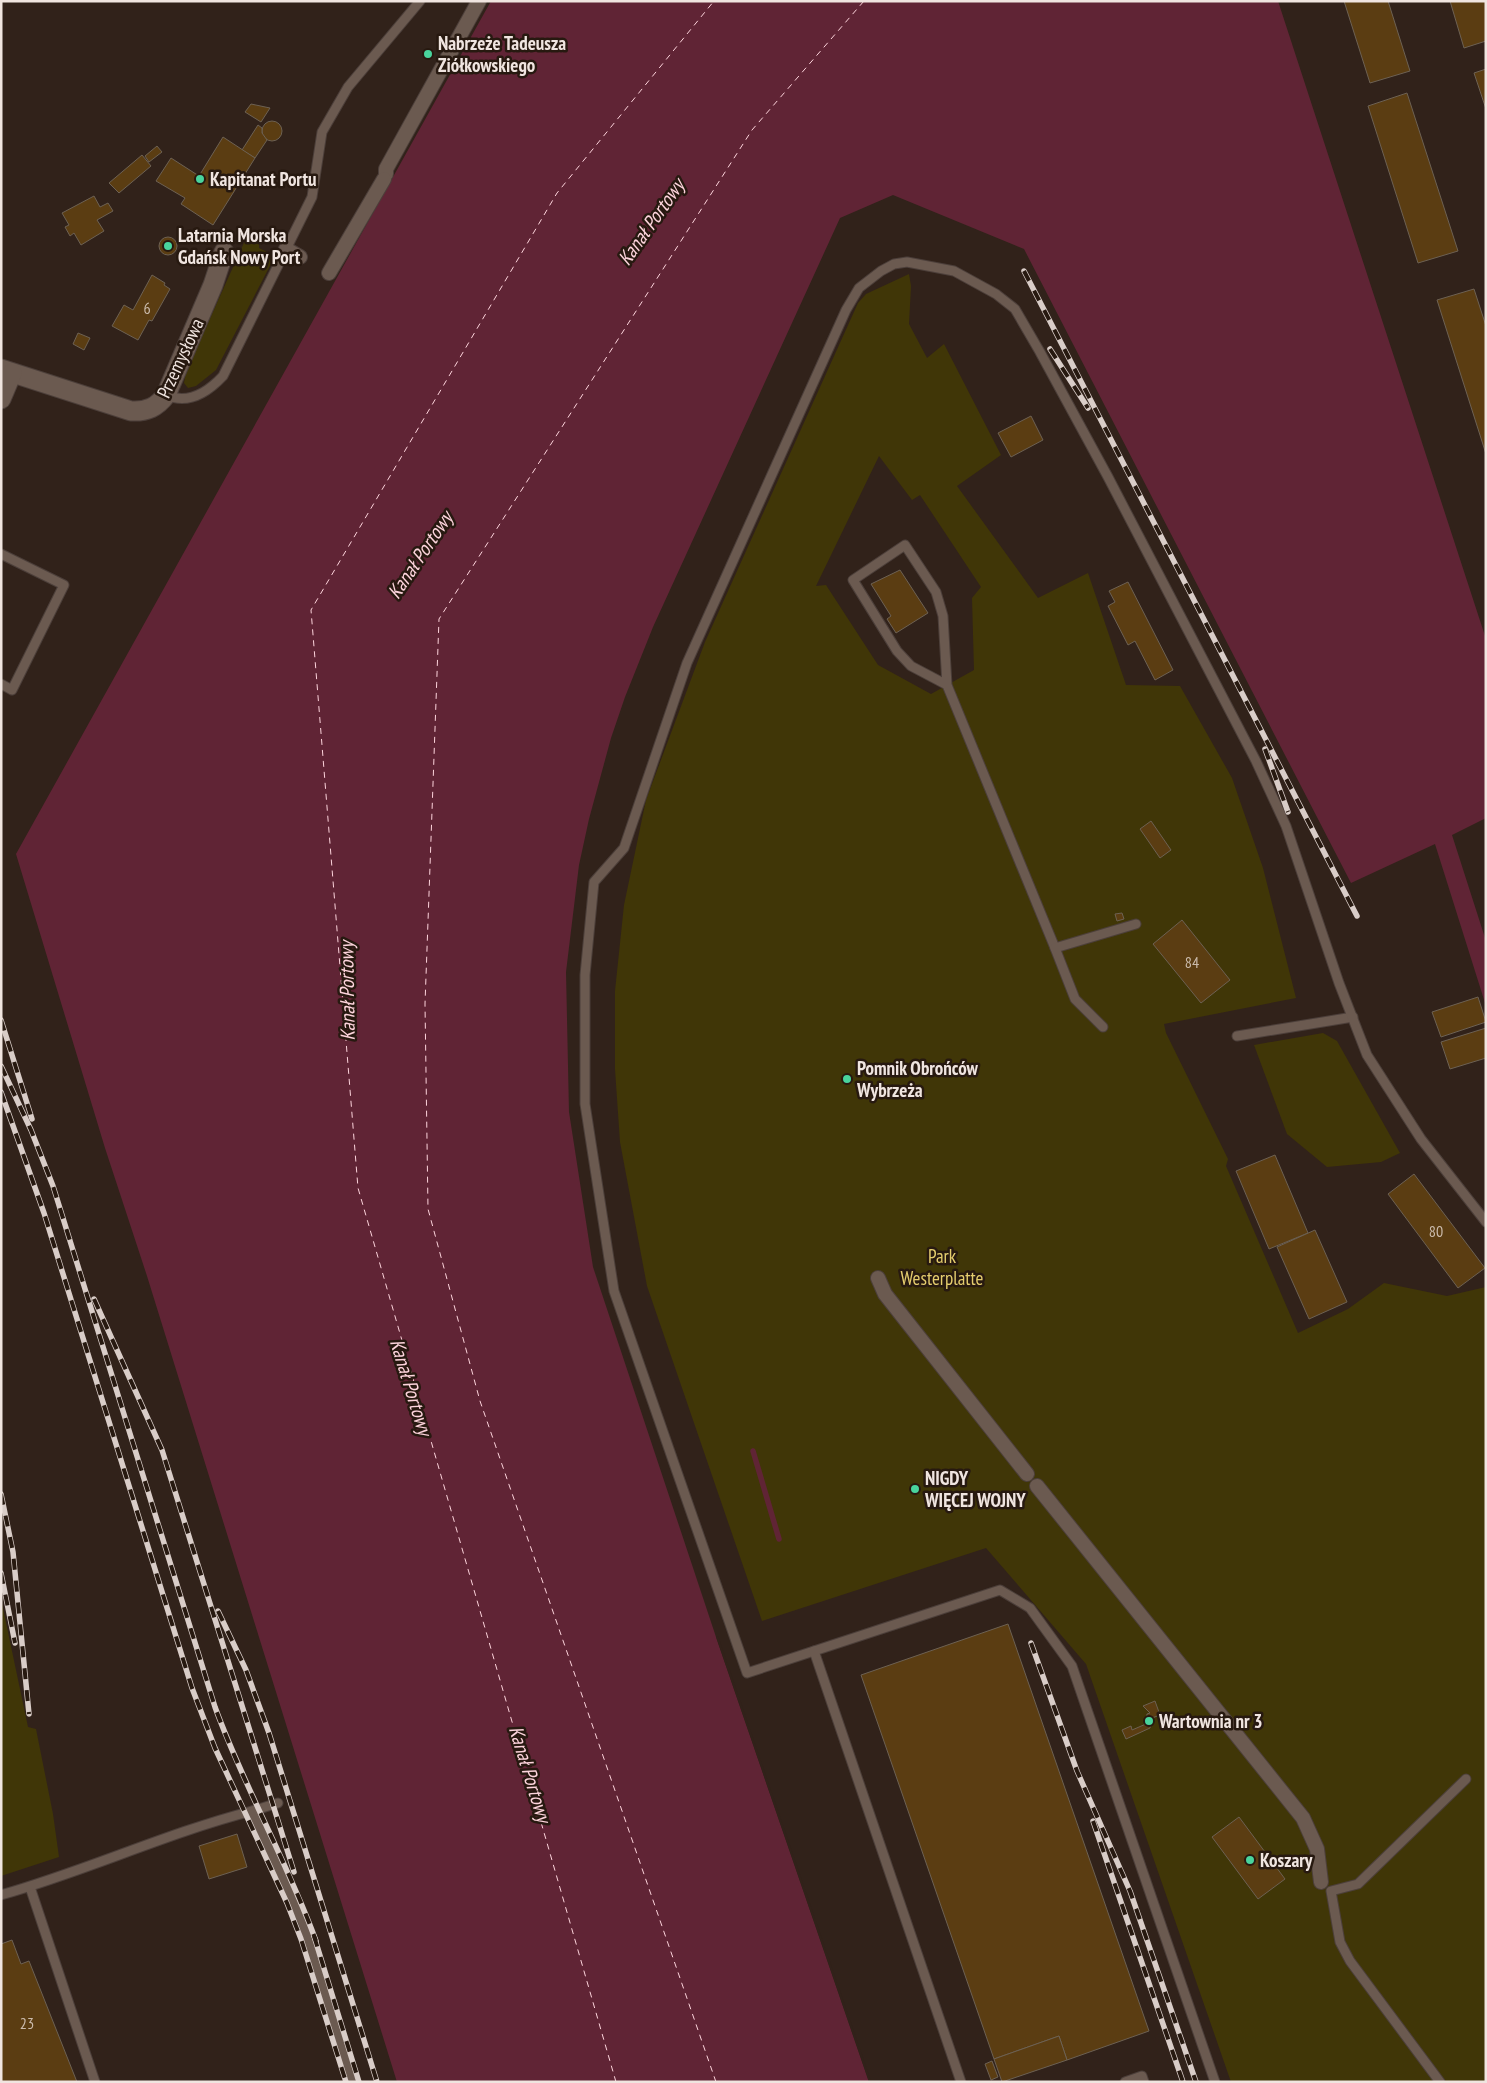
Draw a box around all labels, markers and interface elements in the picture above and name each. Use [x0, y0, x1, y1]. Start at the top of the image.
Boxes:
place label: Nabrzeże Tadeusza Ziółkowskiego [438, 31, 566, 77]
marker: Nabrzeże Tadeusza Ziółkowskiego [422, 48, 434, 60]
place label: Kapitanat Portu [210, 167, 316, 191]
water label: Kanał Portowy [612, 172, 692, 270]
marker: Kapitanat Portu [194, 173, 206, 185]
place label: Latarnia Morska Gdańsk Nowy Port [178, 223, 301, 269]
marker: Latarnia Morska Gdańsk Nowy Port [162, 240, 174, 252]
house number: 6 [143, 298, 151, 318]
street label: Przemysłowa [151, 314, 209, 402]
water label: Kanał Portowy [381, 504, 460, 604]
water label: Kanał Portowy [333, 939, 361, 1041]
house number: 84 [1185, 952, 1199, 972]
place label: Pomnik Obrońców Wybrzeża [856, 1056, 979, 1102]
marker: Pomnik Obrońców Wybrzeża [841, 1073, 853, 1085]
house number: 80 [1429, 1221, 1443, 1241]
park label: Park Westerplatte [901, 1244, 984, 1290]
water label: Kanał Portowy [384, 1336, 439, 1441]
place label: NIGDY WIĘCEJ WOJNY [924, 1466, 1026, 1512]
marker: NIGDY WIĘCEJ WOJNY [909, 1483, 921, 1495]
place label: Wartownia nr 3 [1158, 1709, 1263, 1733]
marker: Wartownia nr 3 [1143, 1715, 1155, 1727]
water label: Kanał Portowy [503, 1723, 558, 1828]
place label: Koszary [1260, 1848, 1313, 1872]
marker: Koszary [1244, 1854, 1256, 1866]
house number: 23 [20, 2013, 34, 2033]

